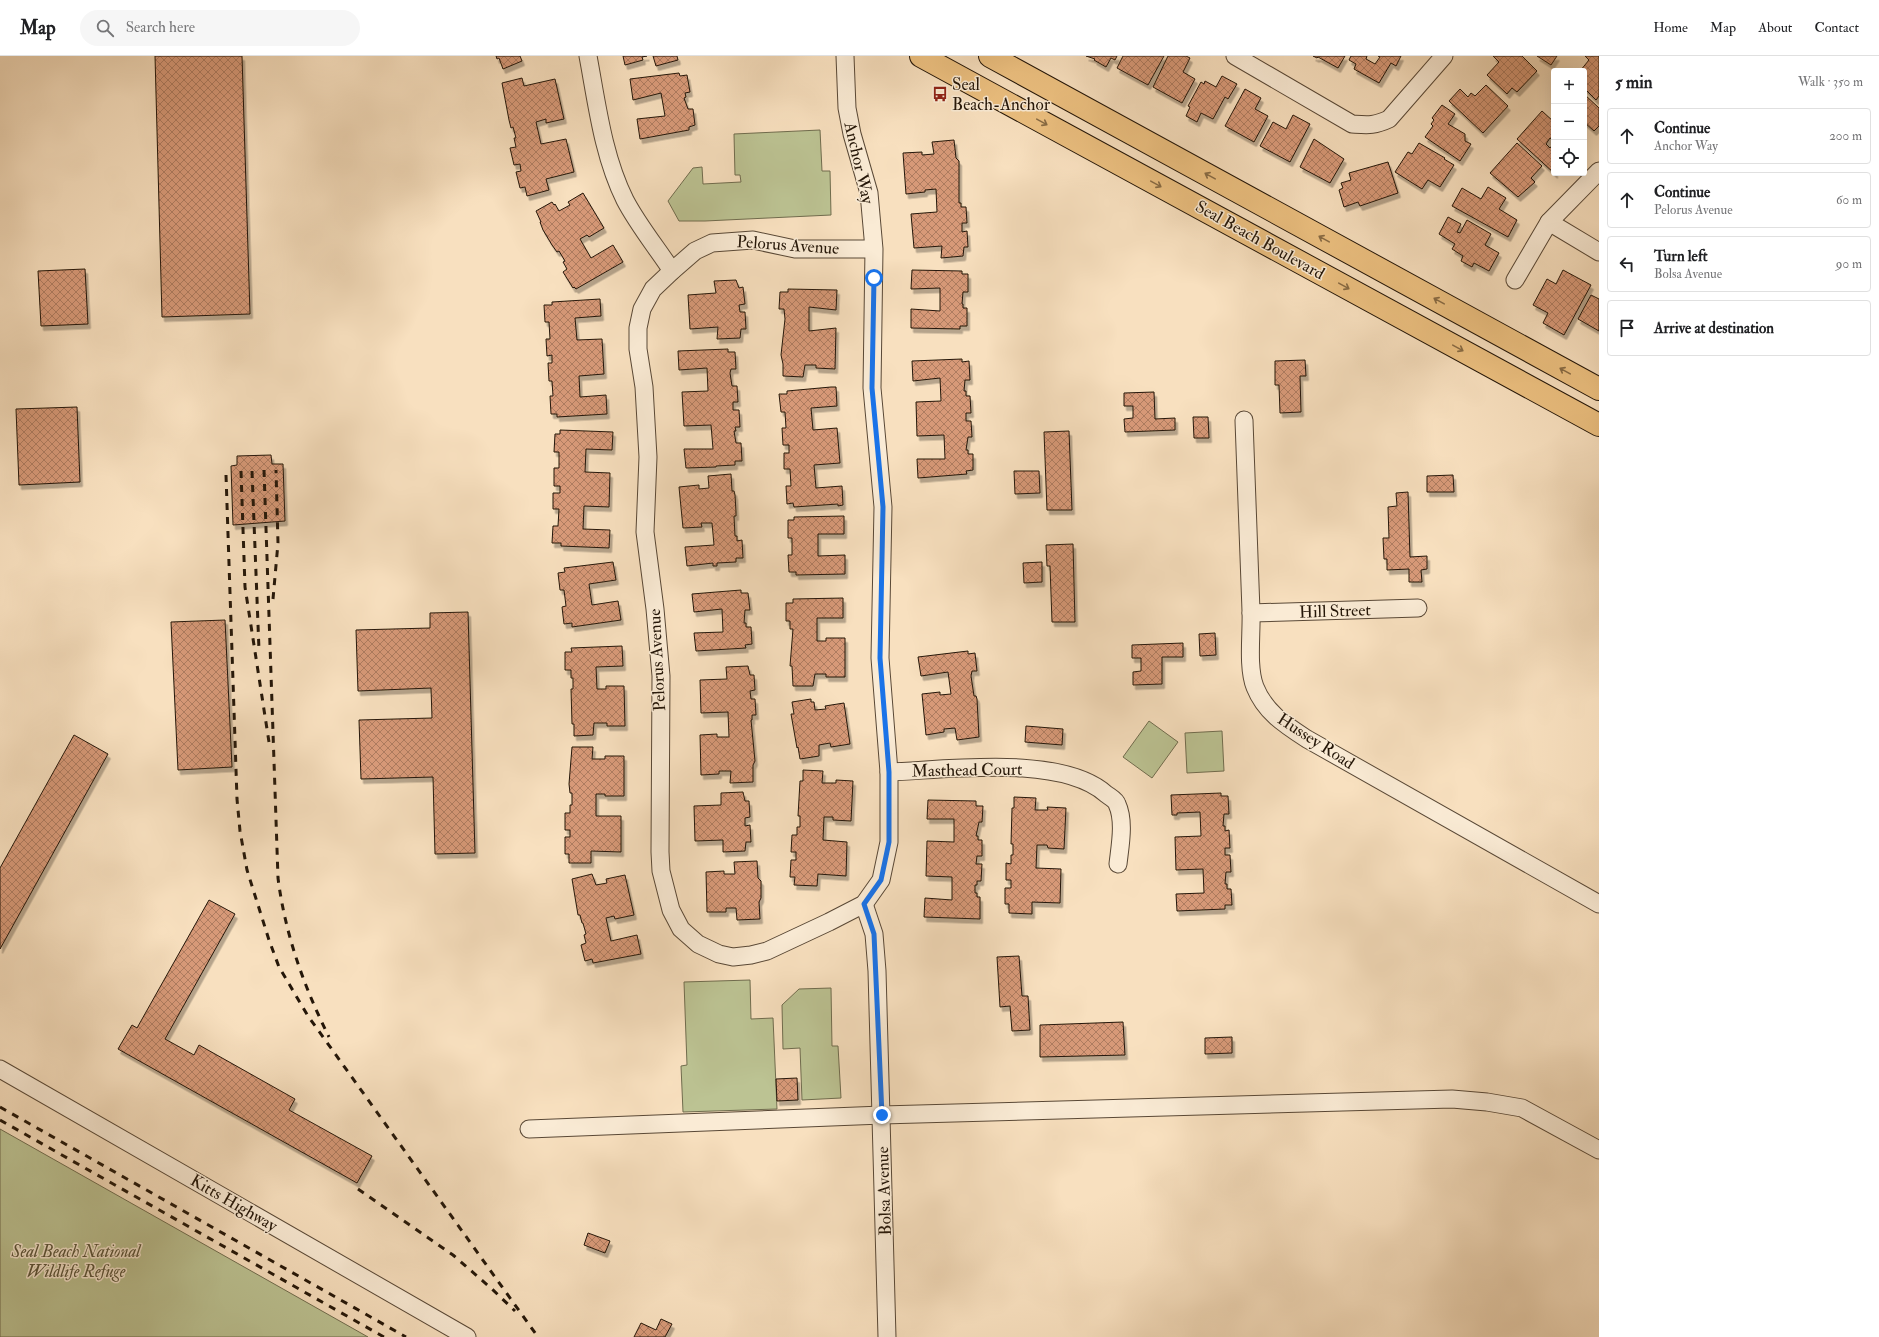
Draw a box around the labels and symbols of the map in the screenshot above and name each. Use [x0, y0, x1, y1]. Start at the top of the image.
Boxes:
place label: Seal Beach-Anchor [952, 74, 1051, 115]
bus stop icon: Seal Beach-Anchor [931, 85, 949, 103]
one-way arrow [1036, 118, 1048, 126]
street label: Anchor Way [838, 119, 879, 207]
one-way arrow [1205, 172, 1217, 180]
one-way arrow [1150, 180, 1162, 188]
street label: Seal Beach Boulevard [1192, 196, 1329, 284]
street label: Pelorus Avenue [736, 231, 840, 259]
one-way arrow [1319, 235, 1331, 242]
route start [865, 269, 883, 287]
one-way arrow [1338, 283, 1350, 290]
one-way arrow [1433, 297, 1445, 305]
one-way arrow [1452, 345, 1464, 353]
one-way arrow [1559, 366, 1571, 374]
street label: Hill Street [1299, 599, 1372, 623]
street label: Pelorus Avenue [644, 608, 670, 712]
street label: Hussey Road [1273, 708, 1359, 775]
street label: Masthead Court [911, 759, 1023, 781]
route end [873, 1106, 891, 1124]
street label: Bolsa Avenue [872, 1146, 896, 1236]
street label: Kitts Highway [186, 1170, 282, 1237]
park label: Seal Beach National Wildlife Refuge [11, 1241, 142, 1282]

